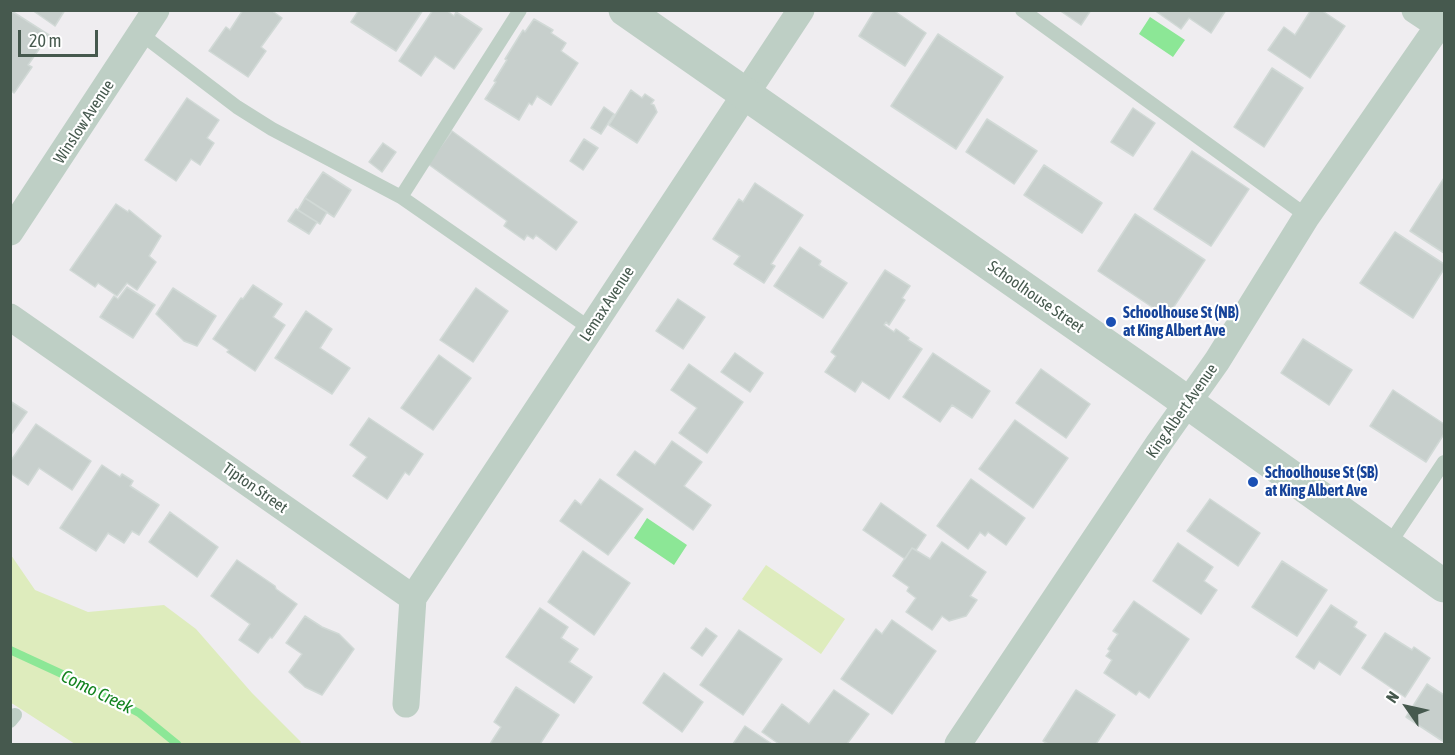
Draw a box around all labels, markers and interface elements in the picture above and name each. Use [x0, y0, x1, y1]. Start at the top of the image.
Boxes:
scale bar [21, 18, 100, 56]
text: 20 m [29, 30, 61, 51]
street label: Winslow Avenue [50, 76, 118, 168]
street label: Schoolhouse Street [984, 257, 1088, 337]
street label: Lemax Avenue [576, 263, 638, 345]
place label: Schoolhouse St (NB) at King Albert Ave [1123, 303, 1239, 341]
marker: Schoolhouse St (NB) at King Albert Ave [1104, 315, 1118, 329]
street label: King Albert Avenue [1142, 360, 1222, 462]
street label: Tipton Street [219, 459, 291, 517]
place label: Schoolhouse St (SB) at King Albert Ave [1265, 463, 1378, 501]
marker: Schoolhouse St (SB) at King Albert Ave [1246, 475, 1260, 489]
water label: Como Creek [58, 665, 136, 719]
north arrow [1377, 677, 1437, 737]
text: N [1382, 688, 1402, 706]

